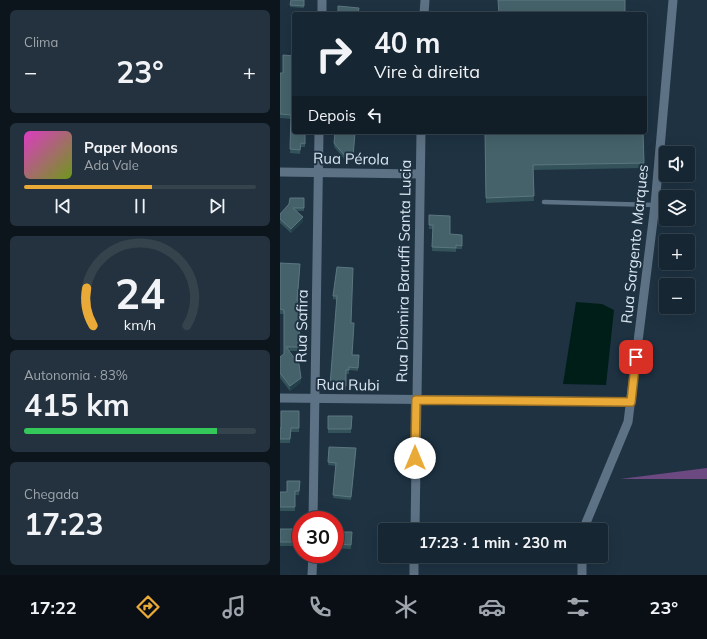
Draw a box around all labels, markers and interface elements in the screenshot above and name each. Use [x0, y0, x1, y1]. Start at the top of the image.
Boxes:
text: 40 m [374, 25, 440, 60]
icon: right [308, 28, 360, 80]
text: Clima [24, 34, 58, 50]
text: 23° [116, 53, 164, 91]
text: − [24, 58, 37, 86]
text: + [243, 58, 256, 86]
text: Vire à direita [374, 60, 480, 83]
icon: left [364, 104, 386, 126]
text: Depois [308, 106, 356, 125]
text: Paper Moons [84, 138, 178, 157]
map controls [659, 146, 695, 314]
button: sound [659, 146, 695, 182]
street label: Rua Pérola [313, 148, 389, 169]
text: Ada Vale [84, 157, 139, 173]
street label: Rua Diomira Baruffi Santa Lucia [392, 159, 415, 383]
street label: Rua Sargento Marques [617, 164, 652, 324]
button: layers [659, 190, 695, 226]
icon: previous [52, 195, 74, 217]
icon: pause [129, 195, 151, 217]
icon: next [206, 195, 228, 217]
button: + [659, 234, 695, 270]
text: 24 [115, 266, 165, 318]
button: − [659, 278, 695, 314]
street label: Rua Safira [291, 289, 312, 363]
text: km/h [124, 315, 156, 333]
pin [619, 340, 653, 374]
icon: arrive [625, 346, 647, 368]
text: Autonomia · 83% [24, 367, 128, 383]
street label: Rua Rubi [316, 374, 380, 395]
text: 415 km [24, 386, 130, 424]
position arrow [394, 437, 436, 479]
text: Chegada [24, 486, 79, 502]
text: 17:23 [24, 505, 103, 543]
speed limit sign: 30 [292, 511, 344, 563]
text: 17:23 · 1 min · 230 m [419, 533, 567, 552]
icon: directions [134, 593, 162, 621]
icon: music [220, 593, 248, 621]
icon: phone [306, 593, 334, 621]
icon: climate [392, 593, 420, 621]
icon: car [478, 593, 506, 621]
icon: filters [564, 593, 592, 621]
text: 17:22 [29, 596, 77, 619]
text: 23° [650, 596, 678, 619]

